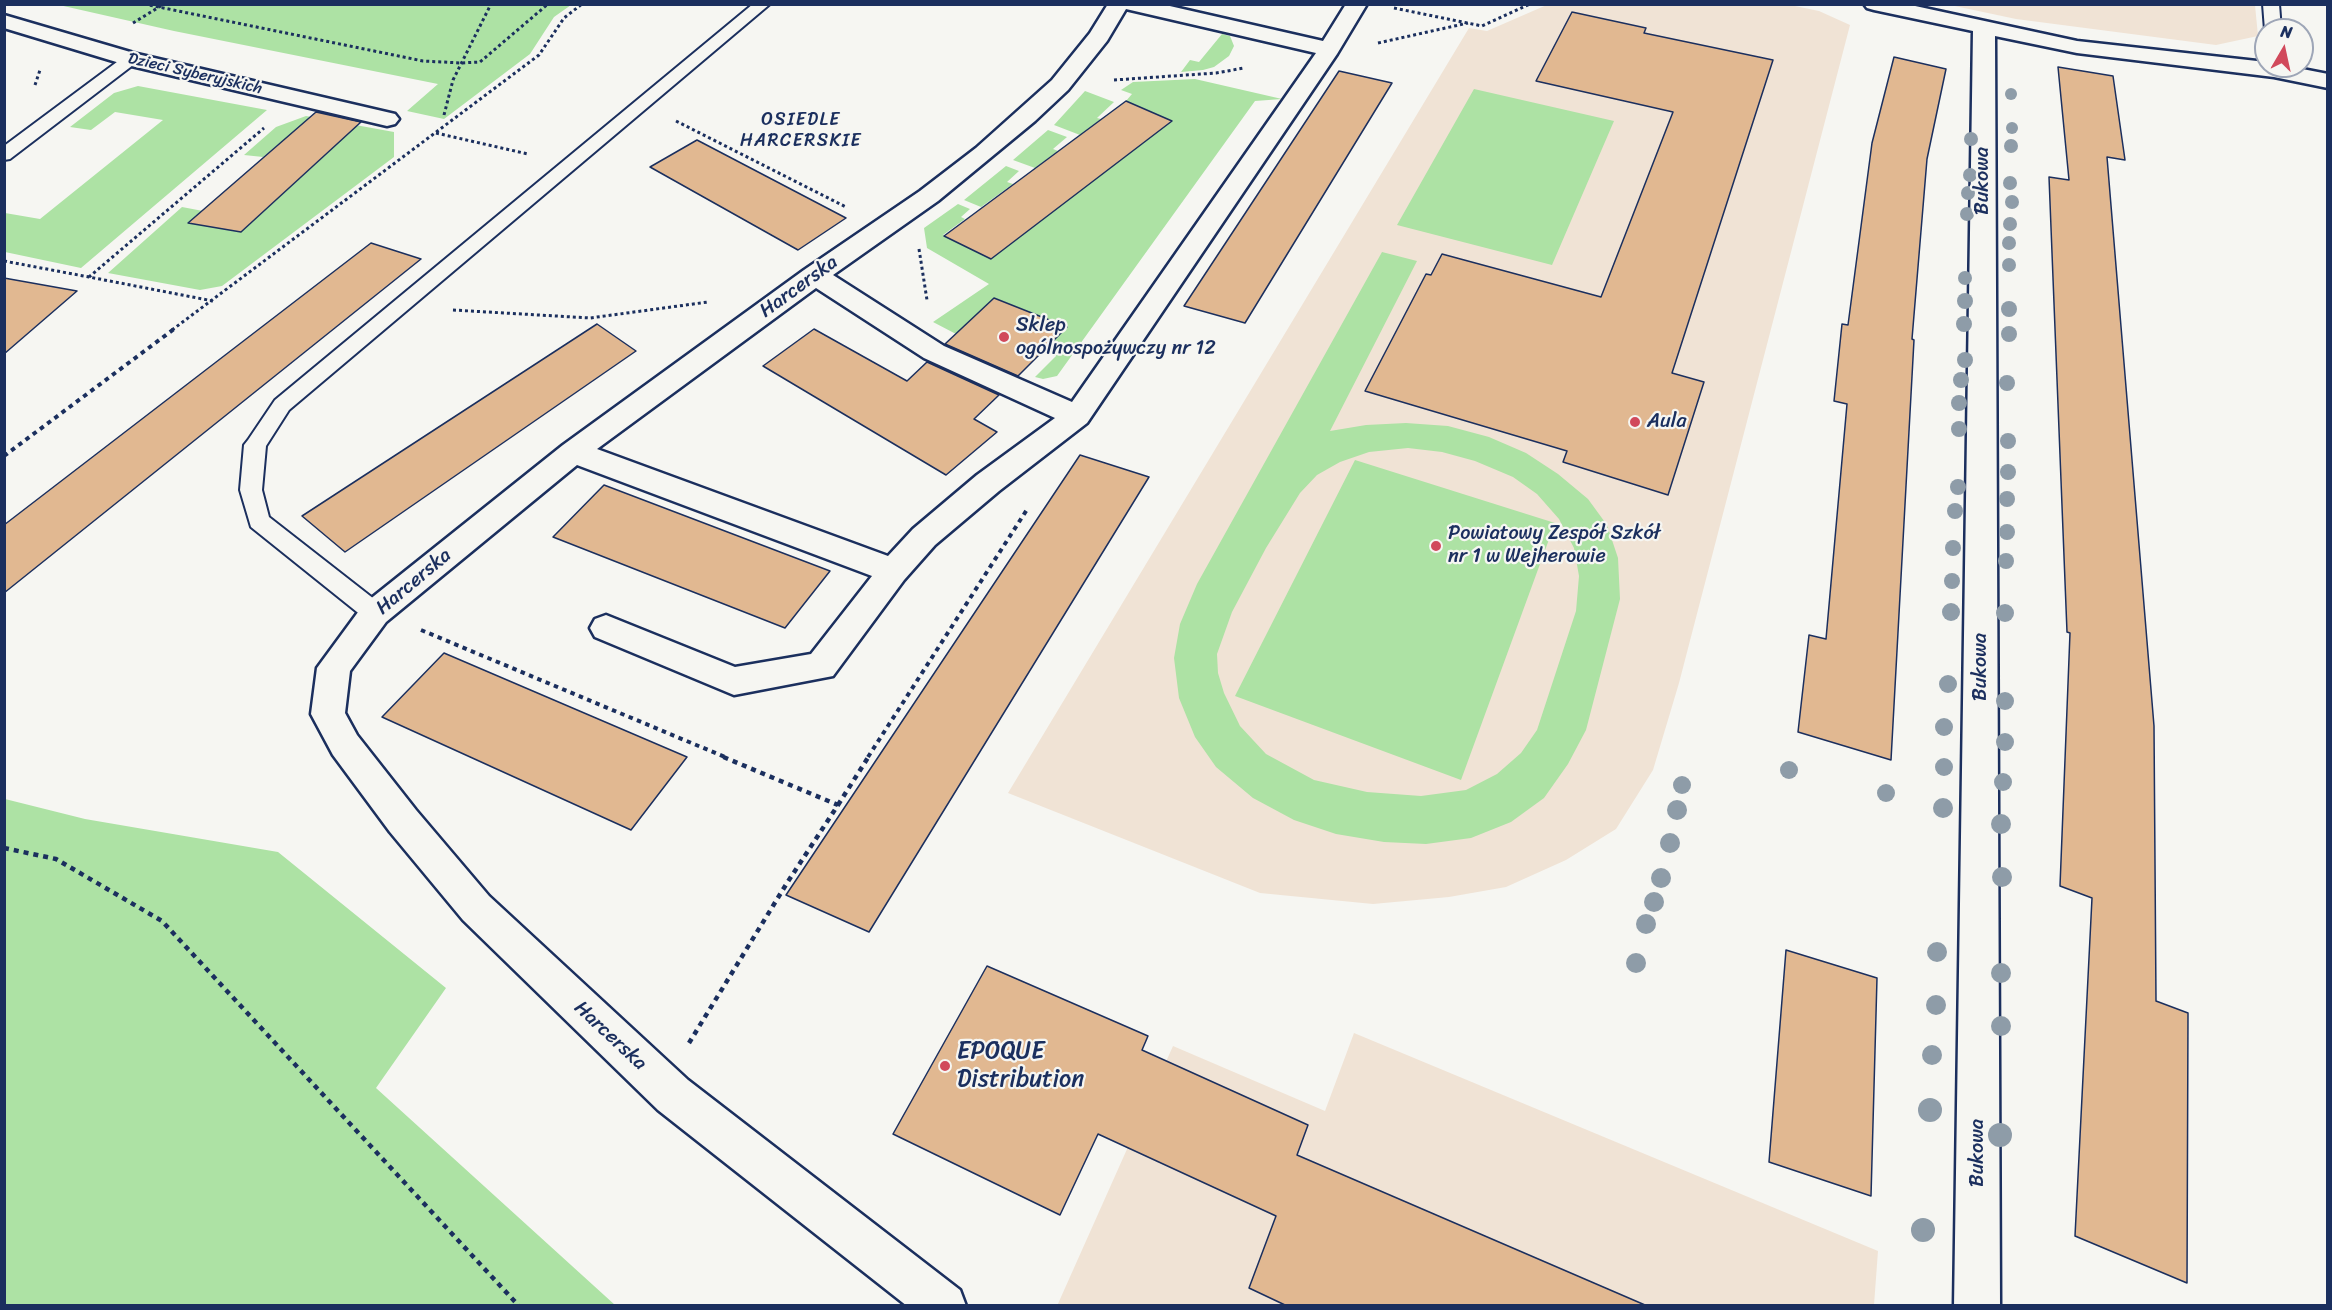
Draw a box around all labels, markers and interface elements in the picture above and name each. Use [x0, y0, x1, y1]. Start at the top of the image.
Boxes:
text: N [2279, 17, 2294, 47]
north arrow [2254, 18, 2314, 78]
street label: Dzieci Syberyjskich [126, 49, 264, 99]
district label: OSIEDLE HARCERSKIE [741, 109, 861, 152]
street label: Bukowa [1971, 147, 1995, 215]
street label: Harcerska [755, 251, 843, 323]
place label: Sklep ogólnospożywczy nr 12 [1016, 314, 1216, 361]
marker: Sklep ogólnospożywczy nr 12 [997, 330, 1011, 344]
place label: Aula [1647, 410, 1687, 434]
marker: Aula [1628, 415, 1642, 429]
place label: Powiatowy Zespół Szkół nr 1 w Wejherowie [1448, 522, 1660, 569]
marker: Powiatowy Zespół Szkół nr 1 w Wejherowie [1429, 539, 1443, 553]
street label: Harcerska [372, 544, 456, 620]
street label: Bukowa [1969, 633, 1993, 701]
street label: Harcerska [569, 996, 651, 1076]
place label: EPOQUE Distribution [957, 1038, 1084, 1094]
marker: EPOQUE Distribution [938, 1059, 952, 1073]
street label: Bukowa [1966, 1119, 1990, 1187]

